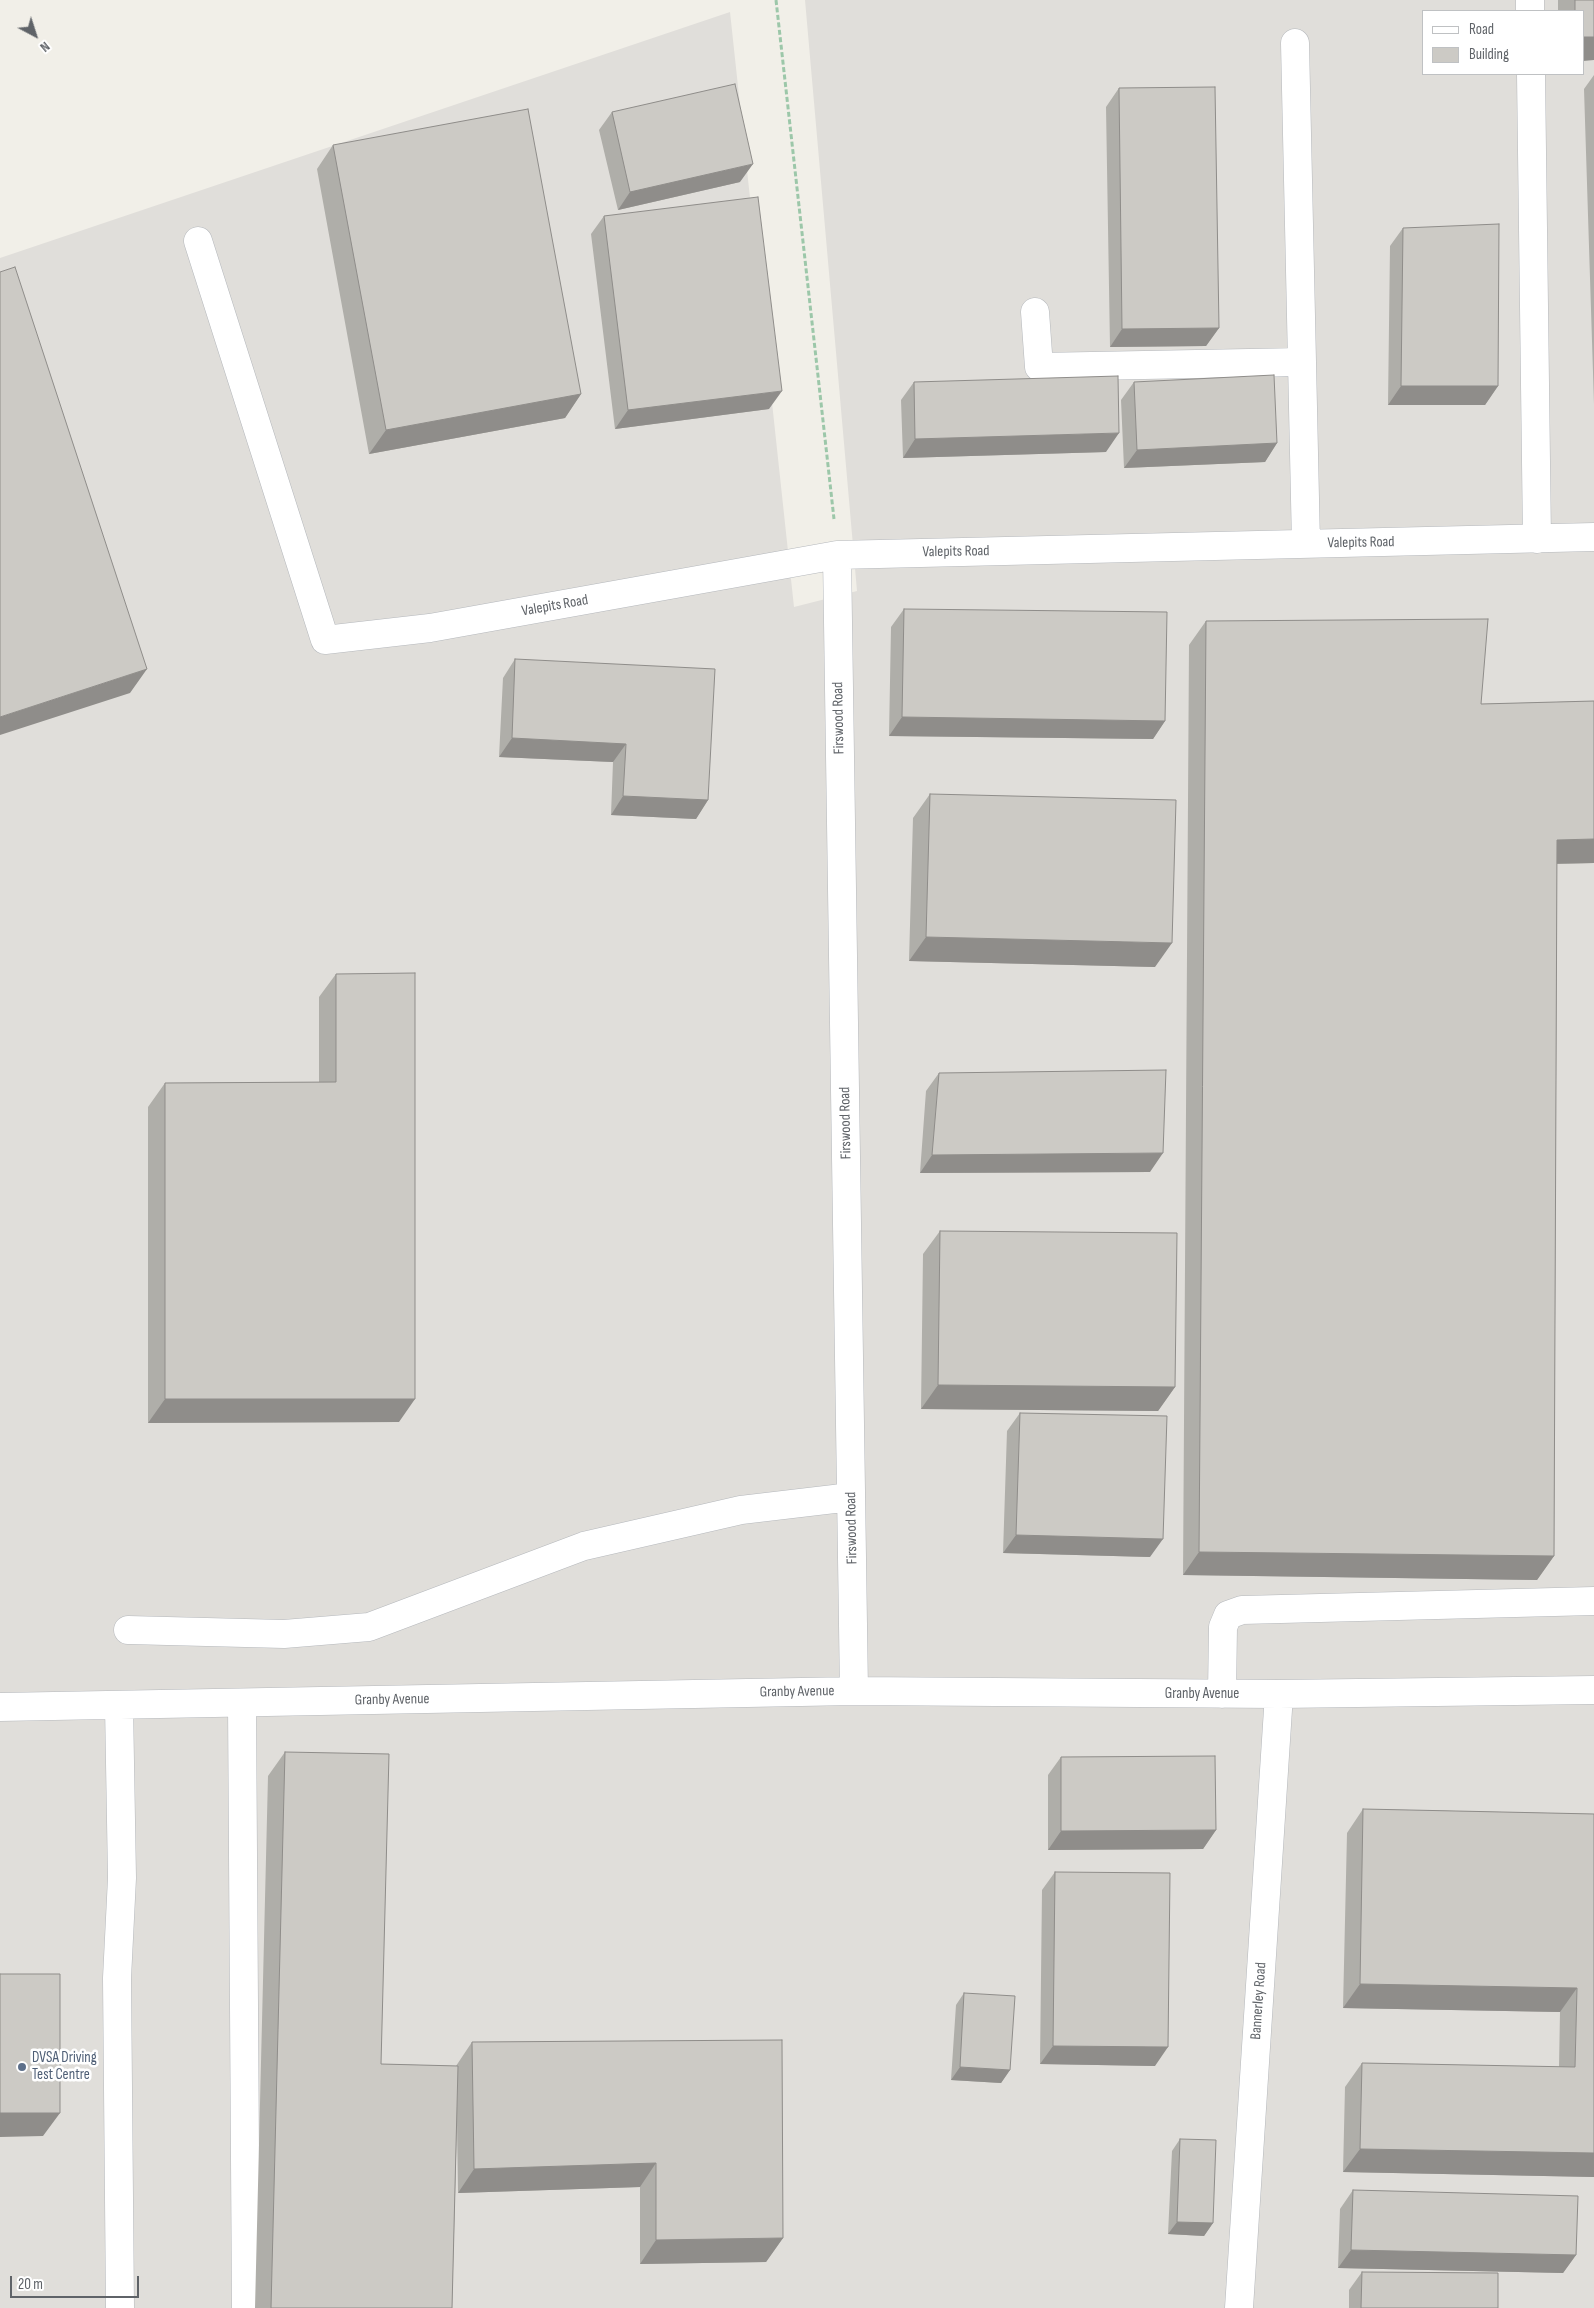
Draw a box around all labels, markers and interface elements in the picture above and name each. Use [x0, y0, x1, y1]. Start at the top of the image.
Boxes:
north arrow [10, 10, 60, 60]
legend [1422, 10, 1584, 75]
text: Road [1469, 20, 1494, 39]
text: N [37, 38, 53, 56]
text: Building [1469, 45, 1509, 64]
street label: Valepits Road [1327, 533, 1395, 553]
street label: Valepits Road [922, 542, 990, 562]
street label: Valepits Road [520, 591, 590, 621]
street label: Firswood Road [829, 682, 849, 754]
street label: Firswood Road [836, 1087, 856, 1159]
street label: Firswood Road [842, 1492, 862, 1564]
street label: Granby Avenue [759, 1682, 835, 1702]
street label: Granby Avenue [1165, 1685, 1239, 1703]
street label: Granby Avenue [354, 1690, 430, 1710]
street label: Bannerley Road [1247, 1962, 1271, 2040]
place label: DVSA Driving Test Centre [32, 2049, 97, 2084]
marker: DVSA Driving Test Centre [16, 2061, 28, 2073]
scale bar [12, 2266, 141, 2298]
text: 20 m [18, 2275, 43, 2294]

